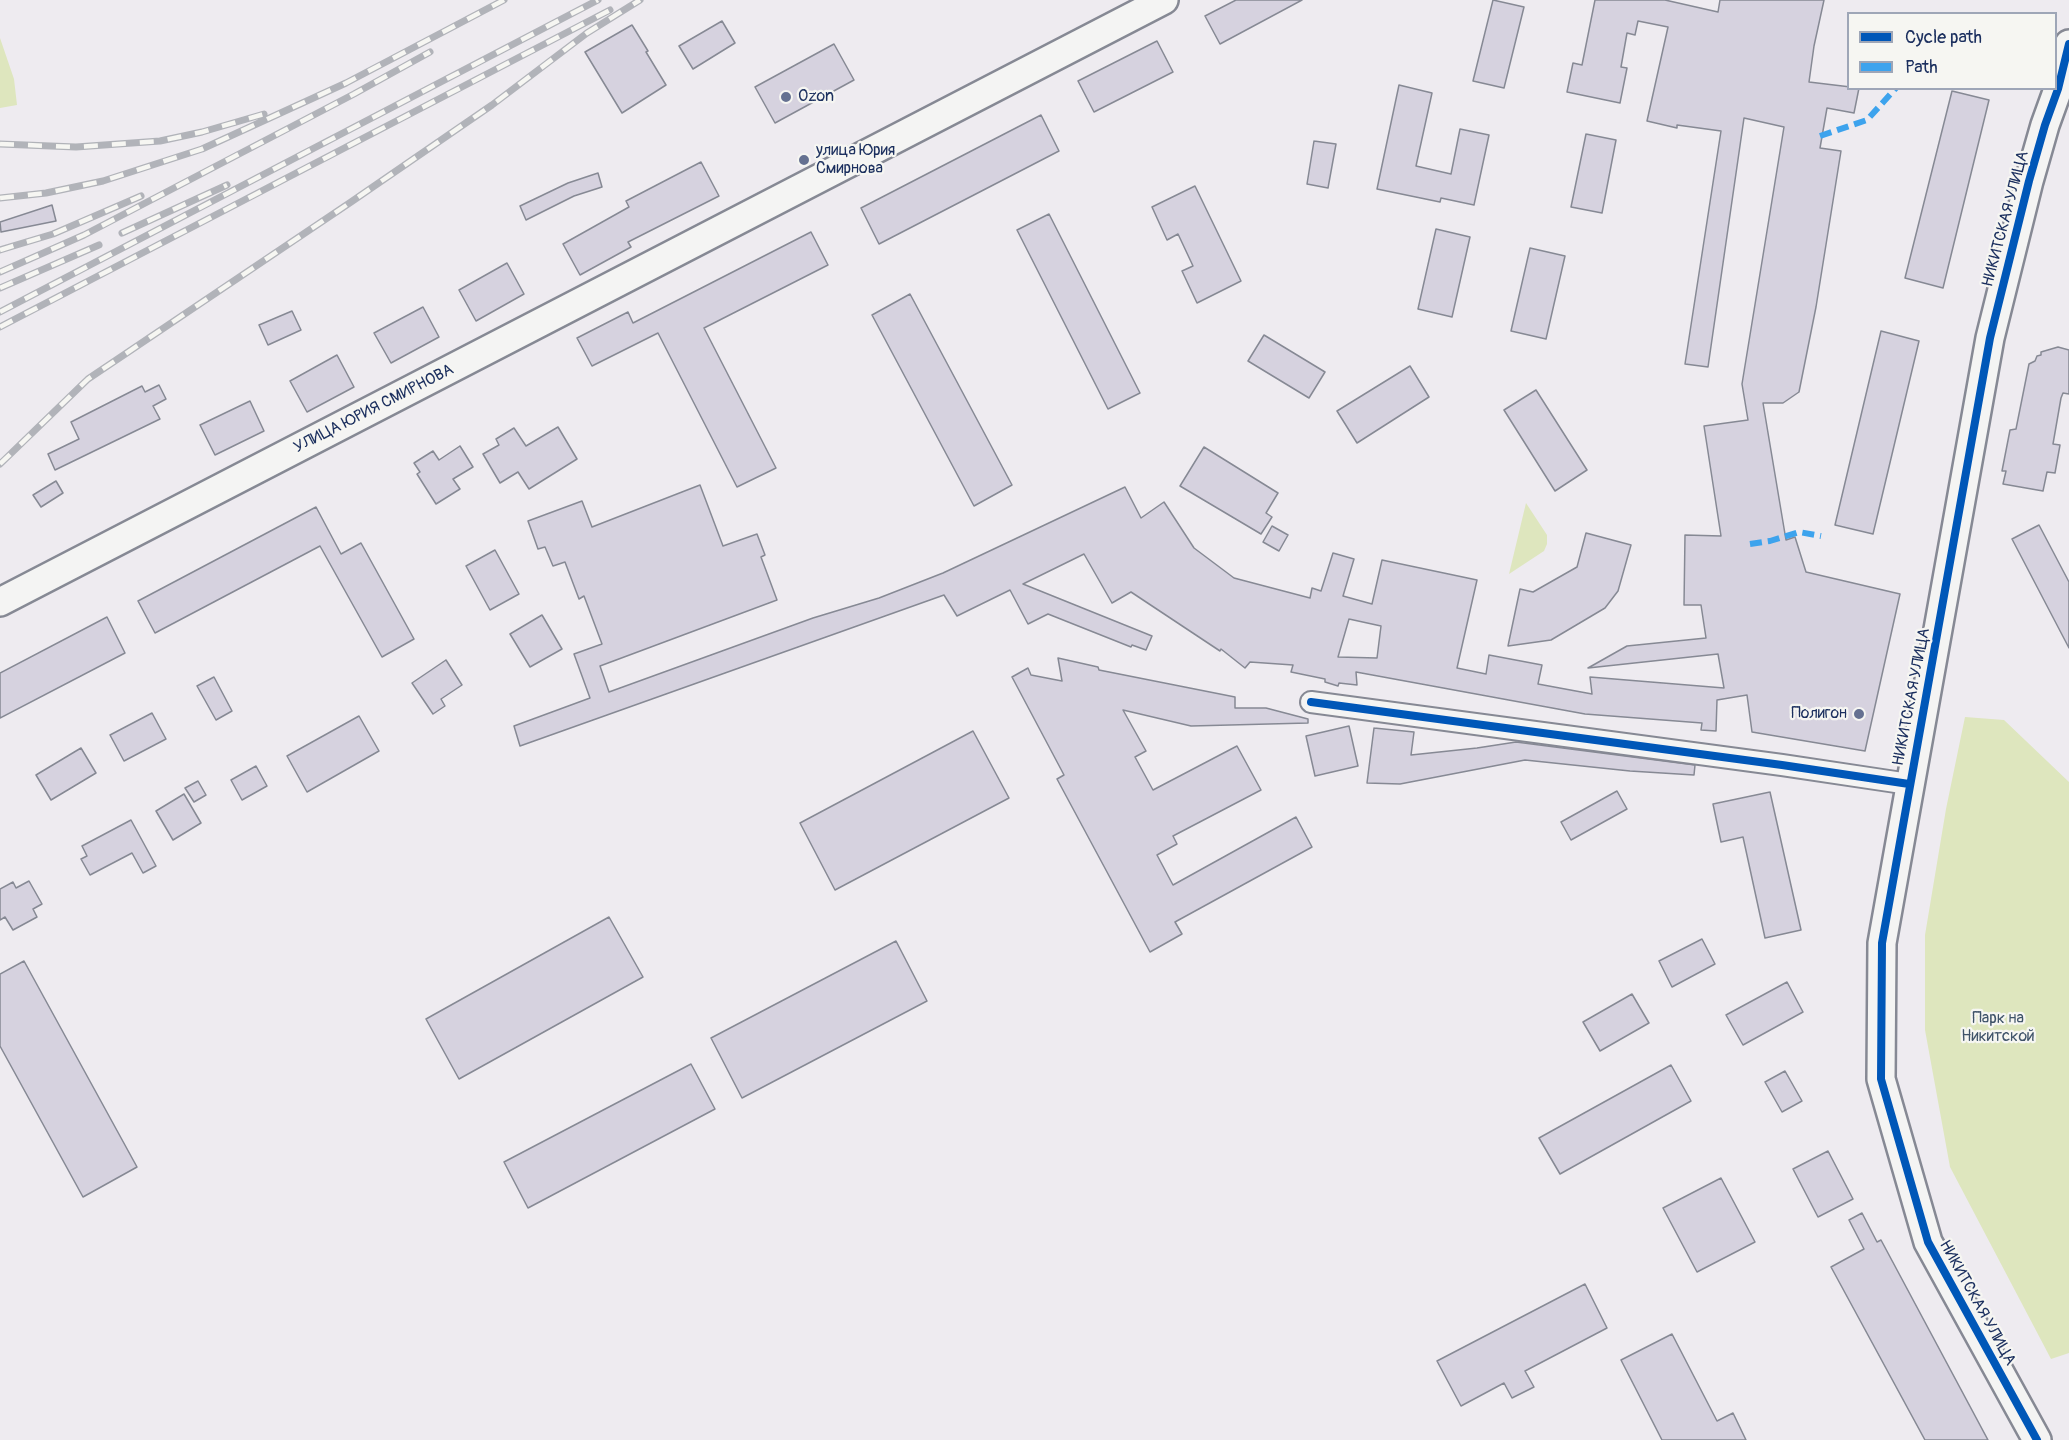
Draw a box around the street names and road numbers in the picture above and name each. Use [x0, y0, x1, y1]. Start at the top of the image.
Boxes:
street label: НИКИТСКАЯ УЛИЦА [1979, 149, 2033, 289]
street label: УЛИЦА ЮРИЯ СМИРНОВА [291, 360, 457, 458]
street label: НИКИТСКАЯ УЛИЦА [1889, 626, 1935, 768]
street label: НИКИТСКАЯ УЛИЦА [1935, 1237, 2019, 1369]

